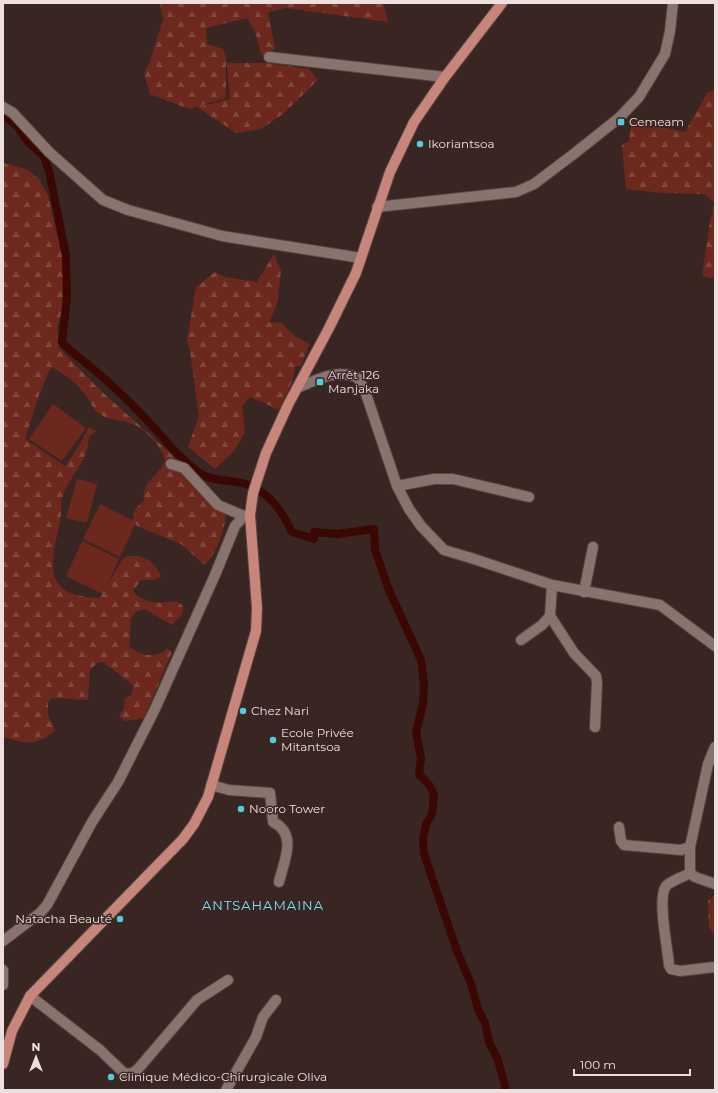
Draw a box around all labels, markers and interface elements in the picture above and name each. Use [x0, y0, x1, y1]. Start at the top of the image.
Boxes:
place label: Cemeam [629, 114, 684, 129]
marker: Cemeam [616, 117, 626, 127]
place label: Ikoriantsoa [428, 136, 495, 151]
marker: Ikoriantsoa [415, 139, 425, 149]
place label: Arrêt 126 Manjaka [328, 367, 380, 396]
marker: Arrêt 126 Manjaka [315, 377, 325, 387]
place label: Chez Nari [251, 703, 309, 718]
marker: Chez Nari [238, 706, 248, 716]
place label: Ecole Privée Mitantsoa [281, 725, 354, 754]
marker: Ecole Privée Mitantsoa [268, 735, 278, 745]
place label: Nooro Tower [249, 801, 325, 816]
marker: Nooro Tower [236, 804, 246, 814]
district label: ANTSAHAMAINA [202, 897, 324, 913]
place label: Natacha Beauté [15, 911, 112, 926]
marker: Natacha Beauté [115, 914, 125, 924]
north arrow [16, 1037, 56, 1077]
text: N [32, 1040, 40, 1054]
scale bar [574, 1051, 690, 1077]
text: 100 m [580, 1057, 616, 1072]
place label: Clinique Médico-Chirurgicale Oliva [119, 1069, 327, 1084]
marker: Clinique Médico-Chirurgicale Oliva [106, 1072, 116, 1082]

